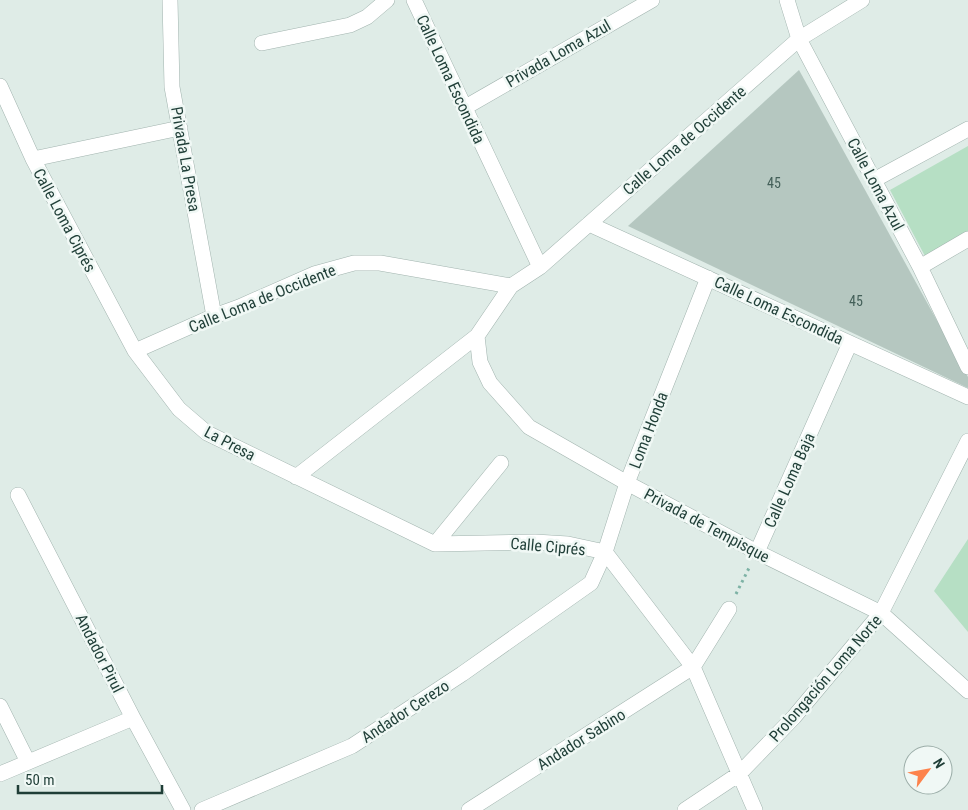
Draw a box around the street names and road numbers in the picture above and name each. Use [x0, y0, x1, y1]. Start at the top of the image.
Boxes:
street label: Calle Loma Escondida [412, 12, 489, 147]
street label: Privada Loma Azul [502, 16, 614, 91]
street label: Calle Loma de Occidente [619, 82, 750, 199]
street label: Privada La Presa [167, 105, 204, 213]
street label: Calle Loma Azul [843, 135, 908, 234]
street label: Calle Loma Ciprés [29, 165, 100, 275]
street label: Calle Loma de Occidente [186, 260, 338, 337]
street label: Calle Loma Escondida [711, 272, 846, 349]
street label: Loma Honda [625, 389, 672, 471]
street label: La Presa [201, 422, 259, 465]
street label: Calle Loma Baja [760, 430, 819, 531]
street label: Privada de Tempisque [641, 484, 773, 566]
street label: Calle Ciprés [510, 534, 586, 559]
street label: Andador Pirul [72, 611, 128, 696]
street label: Prolongación Loma Norte [765, 611, 886, 746]
street label: Andador Cerezo [358, 676, 453, 747]
street label: Andador Sabino [534, 705, 629, 774]

